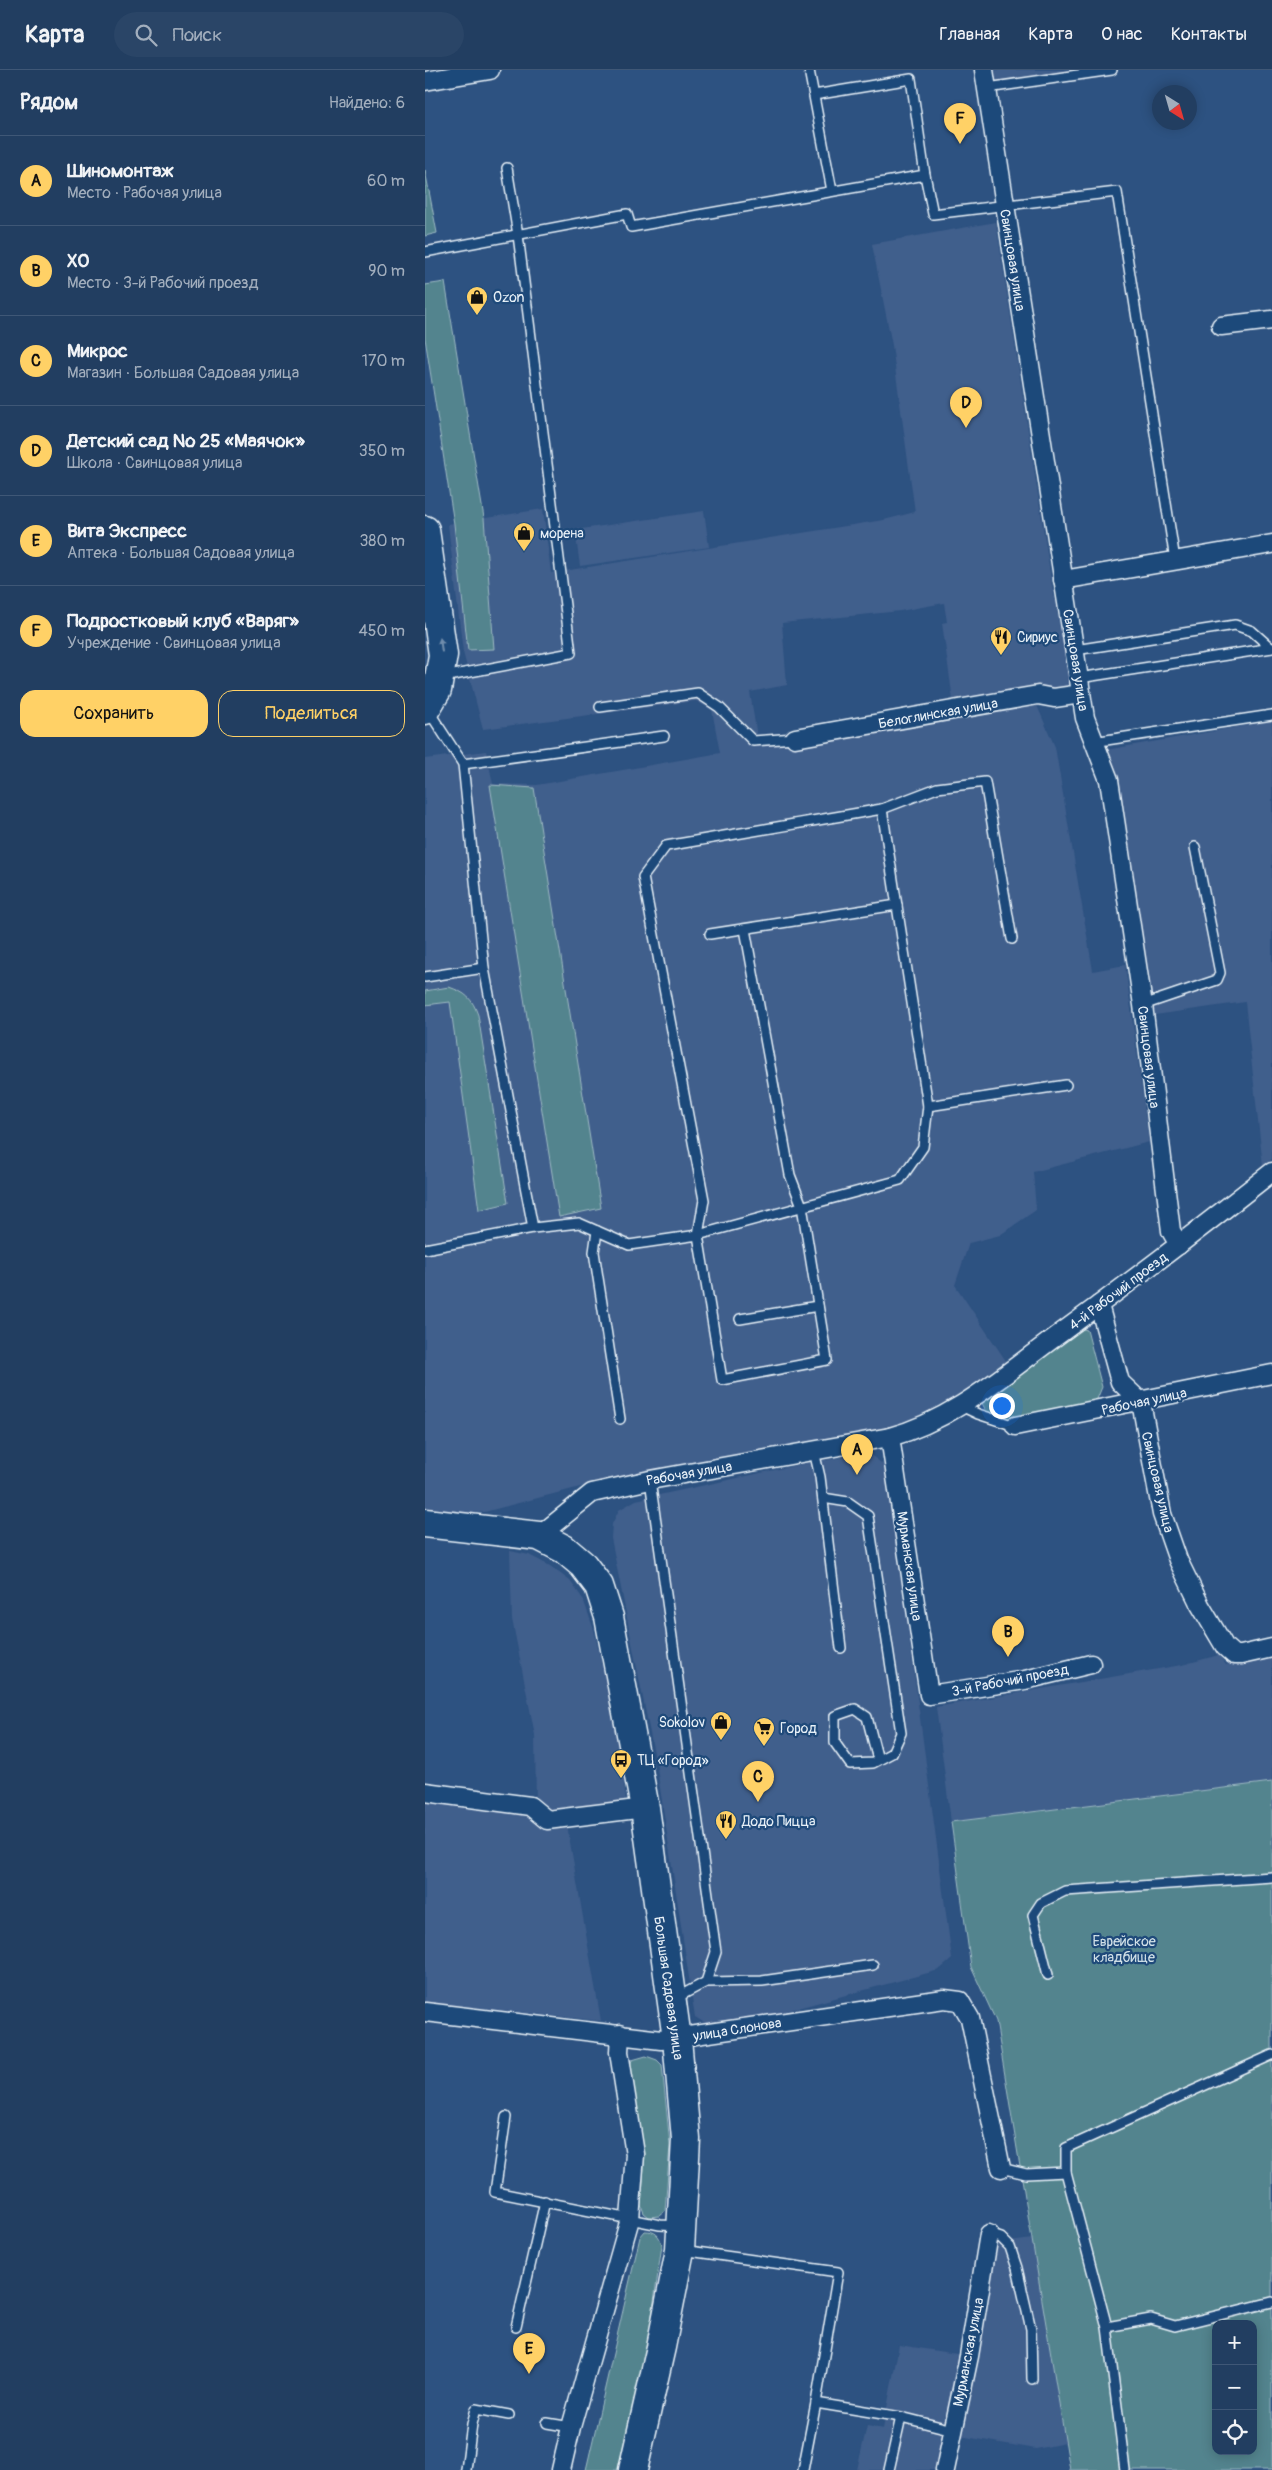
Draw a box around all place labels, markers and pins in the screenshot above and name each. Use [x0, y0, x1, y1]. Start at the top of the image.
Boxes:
pin: F [944, 103, 976, 144]
shop icon: Ozon [465, 285, 489, 316]
place label: Ozon [493, 289, 525, 306]
pin: D [950, 387, 982, 428]
shop icon: морена [512, 521, 536, 552]
place label: морена [540, 525, 584, 542]
restaurant icon: Сириус [989, 625, 1013, 656]
place label: Сириус [1017, 629, 1058, 646]
pin: A [841, 1434, 873, 1475]
pin: B [992, 1616, 1024, 1657]
shop icon: Sokolov [709, 1710, 733, 1741]
place label: Sokolov [659, 1714, 705, 1731]
supermarket icon: Город [752, 1716, 776, 1747]
place label: Город [780, 1720, 817, 1737]
bus stop icon: ТЦ «Город» [609, 1748, 633, 1779]
place label: ТЦ «Город» [637, 1752, 709, 1769]
pin: C [742, 1761, 774, 1802]
restaurant icon: Додо Пицца [714, 1809, 738, 1840]
place label: Додо Пицца [741, 1813, 816, 1830]
pin: E [513, 2333, 545, 2374]

